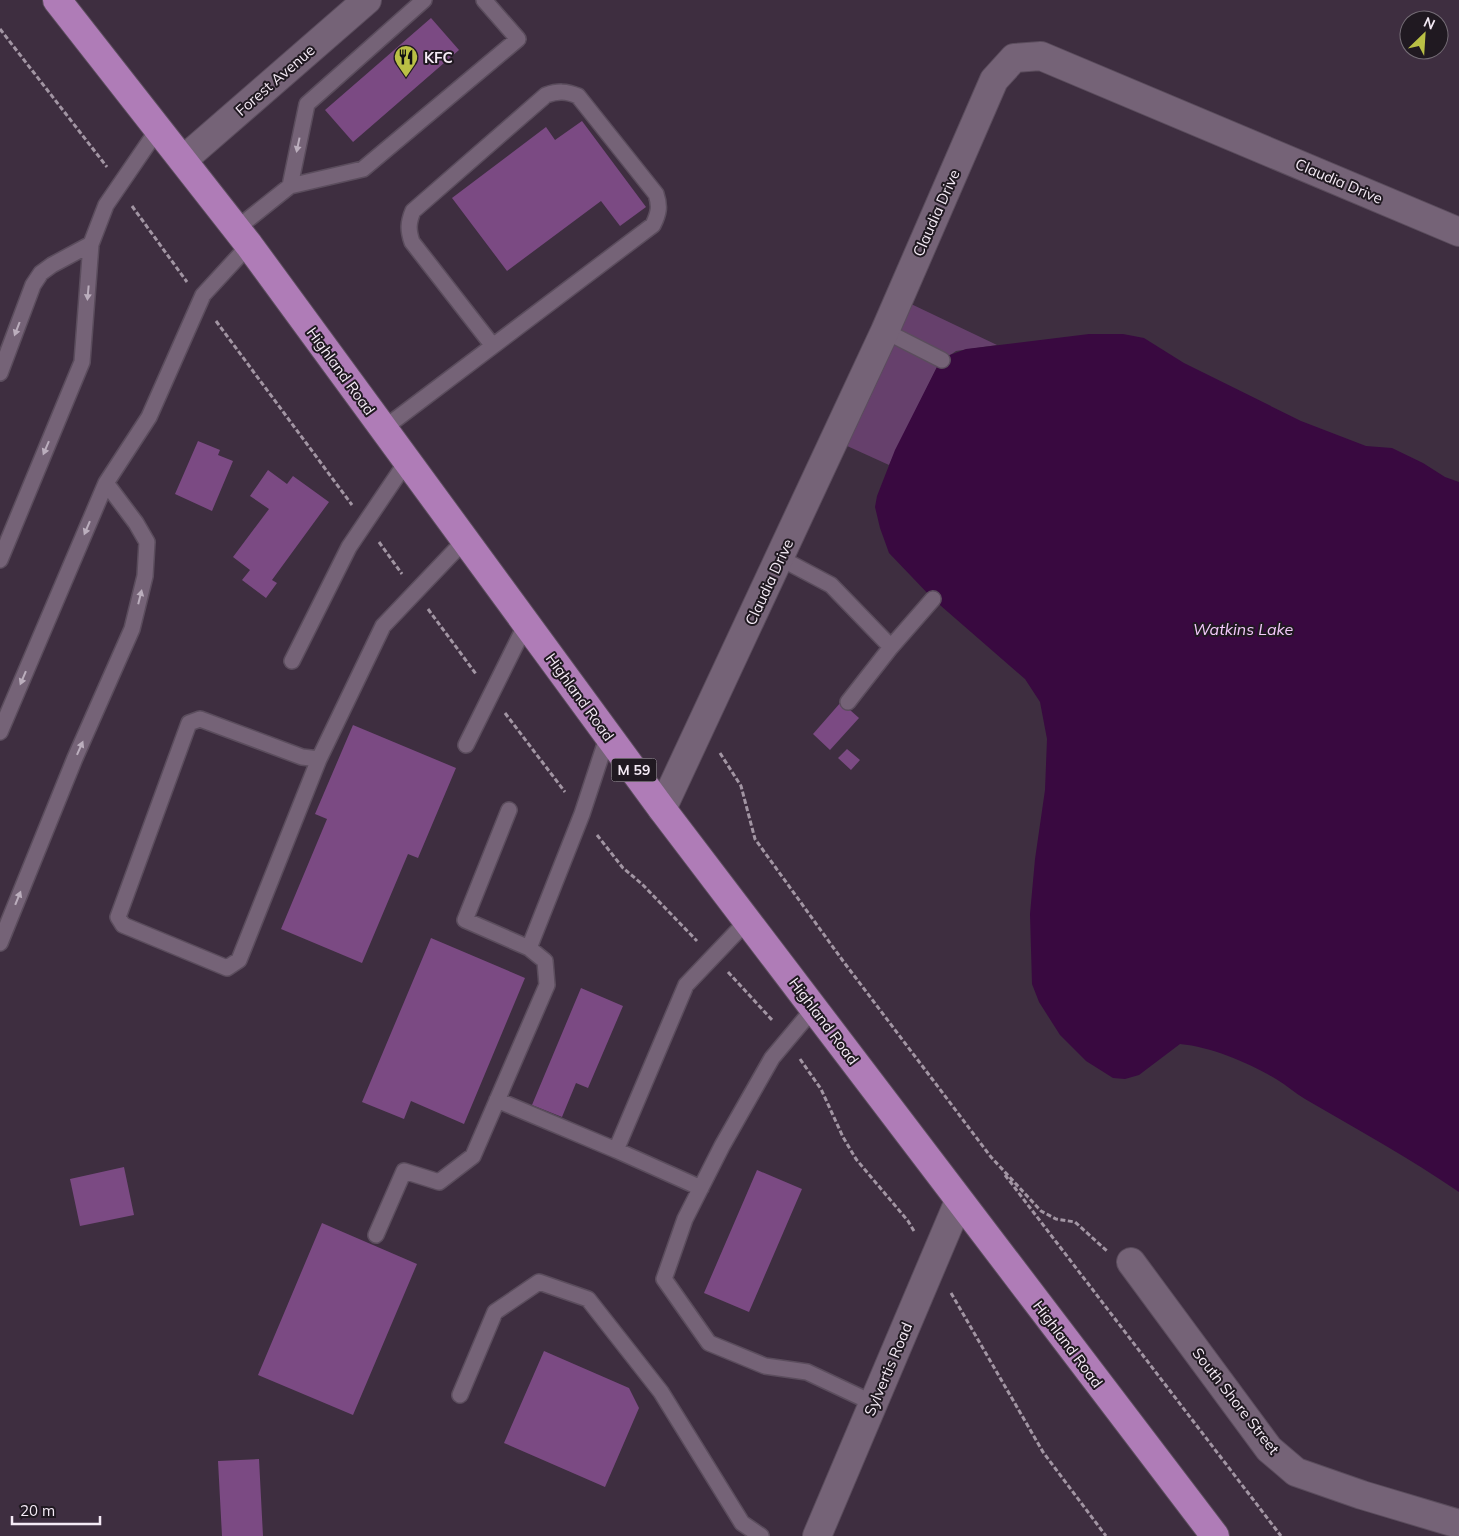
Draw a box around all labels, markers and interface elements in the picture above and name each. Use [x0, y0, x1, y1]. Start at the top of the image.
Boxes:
north arrow [1399, 10, 1449, 60]
text: N [1421, 13, 1438, 34]
street label: Forest Avenue [231, 40, 319, 120]
restaurant icon: KFC [393, 44, 419, 78]
place label: KFC [424, 48, 453, 67]
one-way arrow [294, 137, 302, 153]
street label: Claudia Drive [1292, 154, 1386, 208]
street label: Claudia Drive [908, 167, 964, 259]
one-way arrow [83, 285, 91, 301]
one-way arrow [13, 322, 20, 337]
street label: Highland Road [303, 323, 379, 419]
one-way arrow [42, 441, 50, 455]
one-way arrow [83, 521, 90, 536]
street label: Claudia Drive [741, 536, 797, 628]
one-way arrow [136, 590, 144, 605]
water label: Watkins Lake [1193, 619, 1294, 639]
street label: Highland Road [542, 649, 618, 745]
one-way arrow [19, 671, 27, 685]
one-way arrow [76, 741, 84, 755]
road number: M 59 [612, 758, 656, 782]
one-way arrow [15, 891, 23, 905]
street label: Highland Road [785, 974, 863, 1068]
street label: Highland Road [1029, 1297, 1107, 1391]
street label: Sylvertis Road [860, 1319, 916, 1419]
street label: South Shore Street [1188, 1344, 1284, 1458]
scale bar [12, 1494, 100, 1526]
text: 20 m [20, 1501, 55, 1520]

